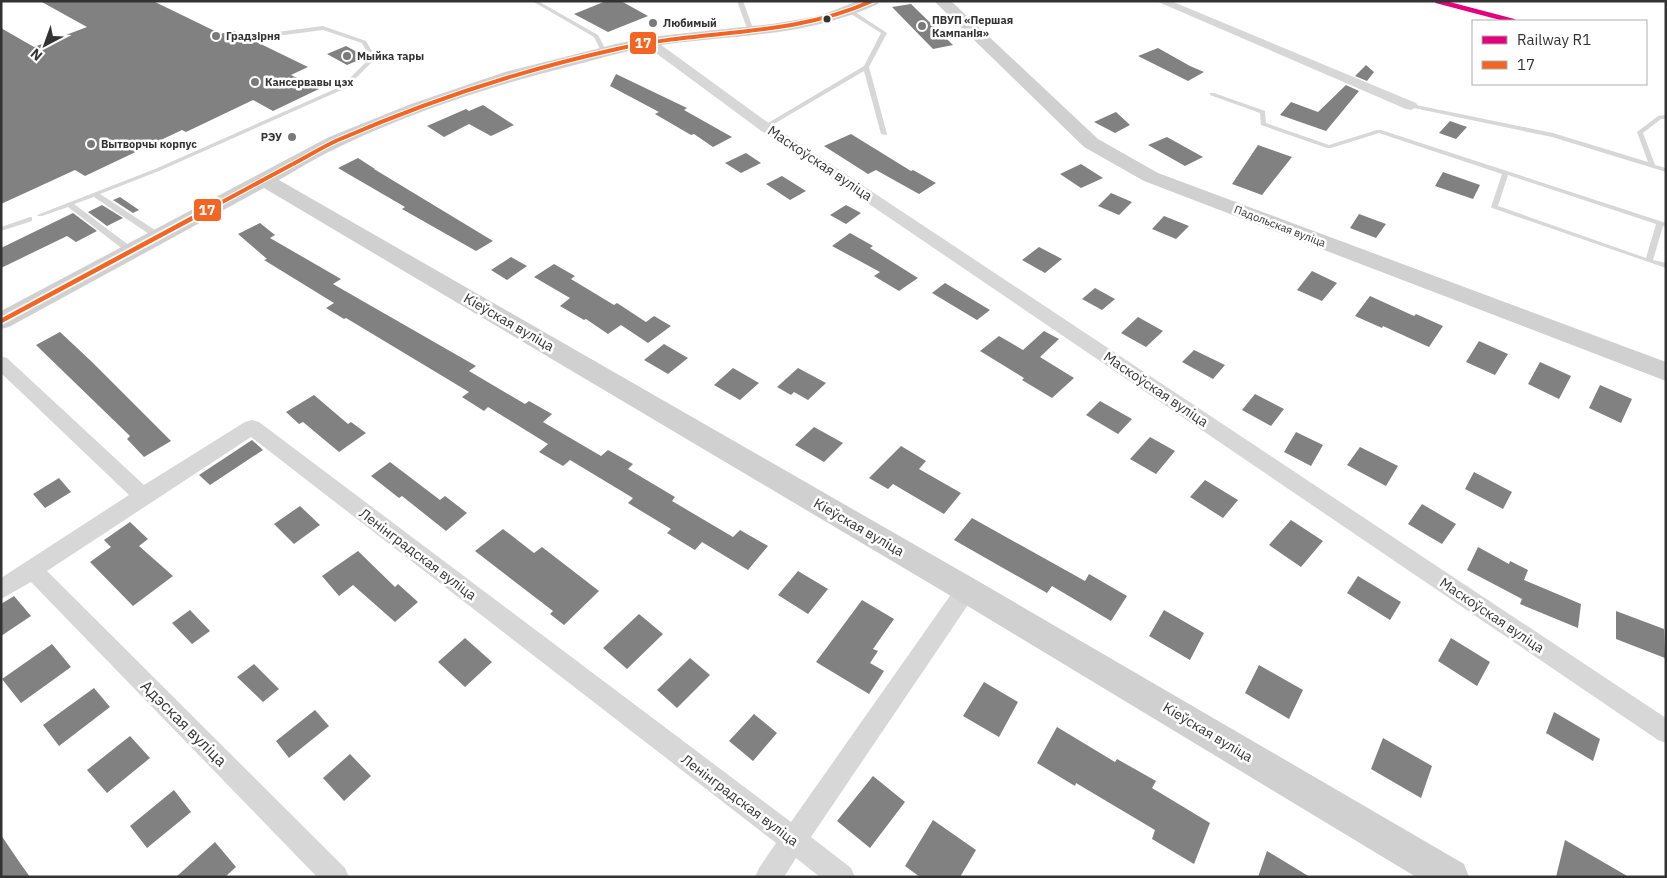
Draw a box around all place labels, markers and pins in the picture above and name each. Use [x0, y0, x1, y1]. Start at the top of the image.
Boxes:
place label: ПВУП «Першая Кампанія» [932, 13, 1013, 40]
unlabelled marker [822, 14, 832, 24]
place label: Любимый [663, 16, 717, 30]
marker: Любимый [647, 17, 659, 29]
marker: ПВУП «Першая Кампанія» [916, 20, 928, 32]
place label: Градзірня [226, 29, 280, 43]
marker: Градзірня [210, 30, 222, 42]
place label: Мыйка тары [357, 49, 424, 63]
marker: Мыйка тары [341, 50, 353, 62]
place label: Кансервавы цэх [265, 75, 353, 89]
marker: Кансервавы цэх [249, 76, 261, 88]
place label: РЭУ [261, 130, 282, 144]
marker: РЭУ [286, 131, 298, 143]
place label: Вытворчы корпус [101, 137, 197, 151]
marker: Вытворчы корпус [85, 138, 97, 150]

